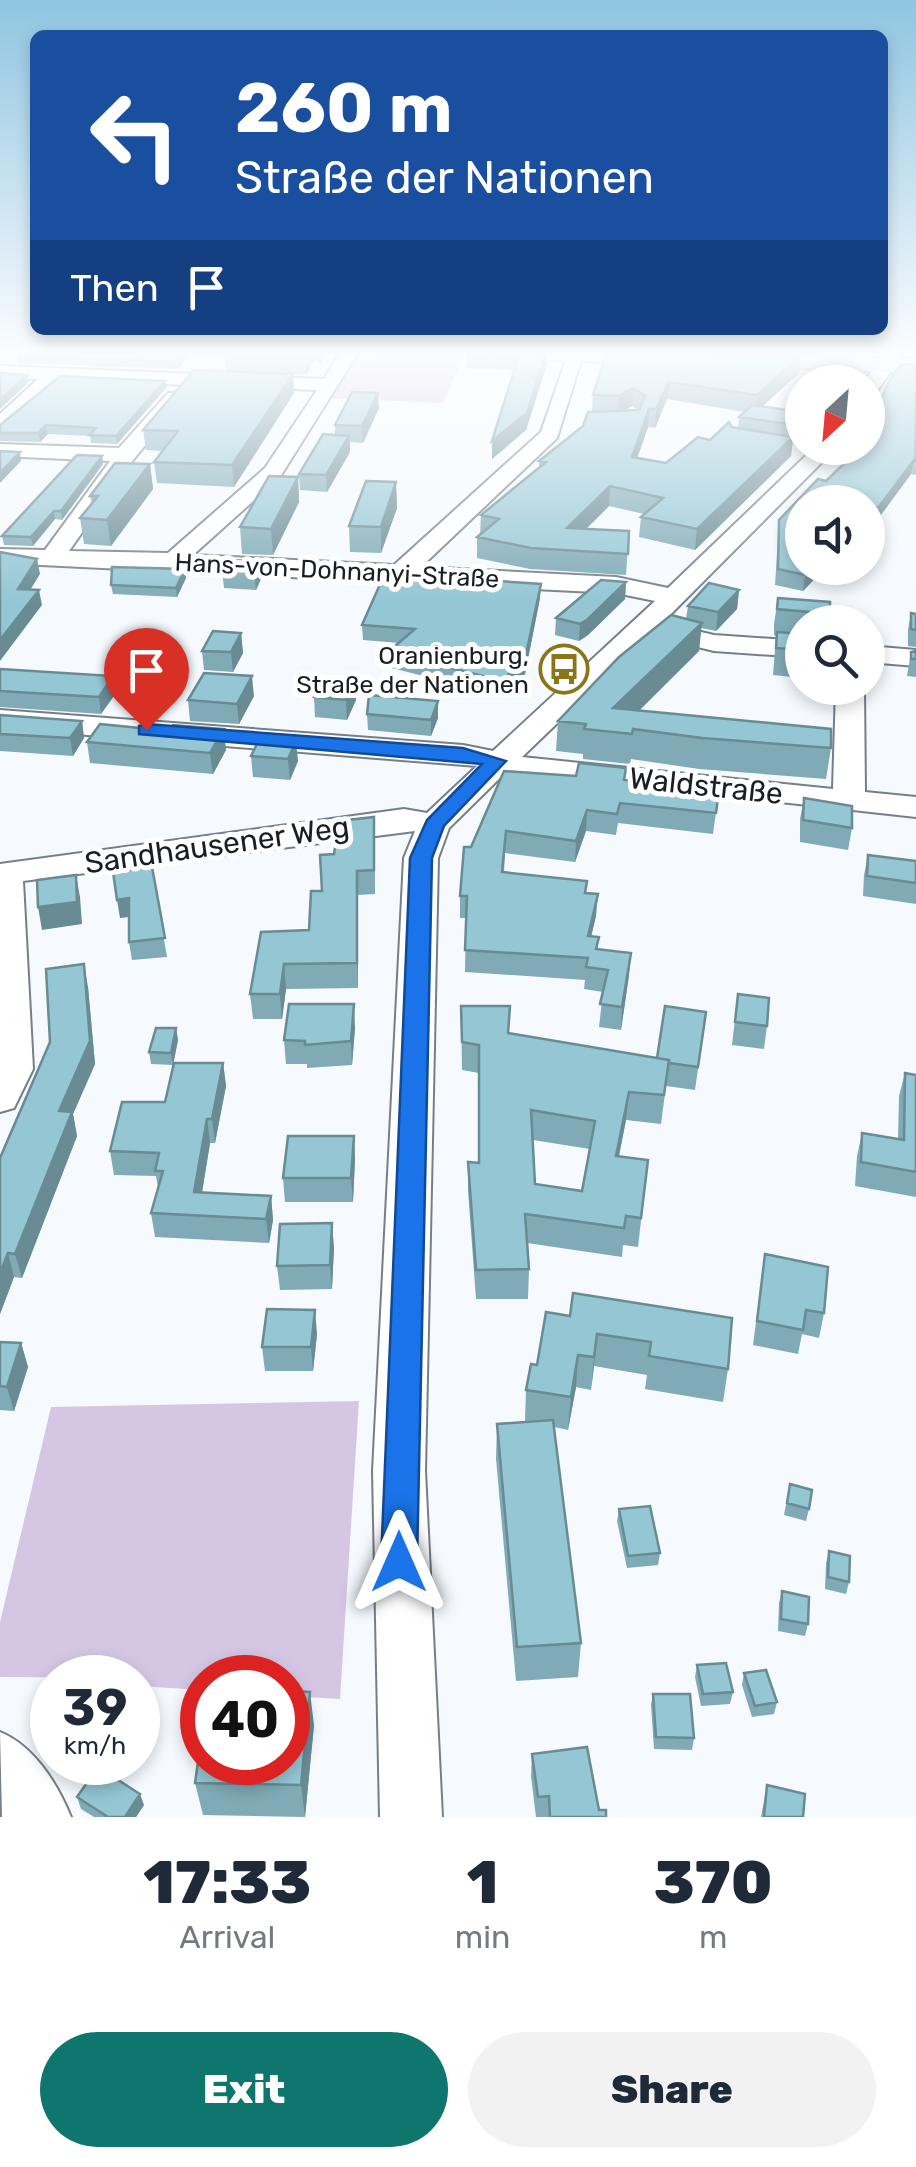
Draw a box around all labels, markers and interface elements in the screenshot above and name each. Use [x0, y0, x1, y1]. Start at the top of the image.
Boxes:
text: 260 m [235, 67, 453, 150]
icon: left [70, 70, 200, 200]
text: Straße der Nationen [235, 151, 654, 204]
icon: arrive [179, 260, 234, 315]
text: Then [70, 265, 159, 311]
north arrow [785, 365, 885, 465]
map controls [785, 365, 885, 705]
button: sound [785, 485, 885, 585]
street label: Hans-von-Dohnanyi-Straße [174, 548, 500, 593]
button: search [785, 605, 885, 705]
pin [104, 628, 189, 731]
place label: Oranienburg, Straße der Nationen [296, 641, 529, 699]
icon: arrive [119, 643, 174, 698]
bus stop icon: Oranienburg, Straße der Nationen [538, 643, 590, 695]
street label: Waldstraße [627, 760, 785, 812]
street label: Sandhausener Weg [82, 809, 352, 881]
position arrow [347, 1510, 451, 1614]
speed limit sign: 40 [180, 1655, 310, 1785]
text: 39 [63, 1678, 128, 1738]
text: km/h [64, 1731, 126, 1760]
text: 17:33 [143, 1847, 311, 1918]
text: 1 [467, 1847, 498, 1918]
text: 370 [654, 1847, 773, 1918]
text: Arrival [179, 1918, 275, 1956]
text: min [455, 1918, 510, 1956]
text: m [699, 1918, 727, 1956]
button: Exit [40, 2032, 448, 2147]
button: Share [468, 2032, 876, 2147]

